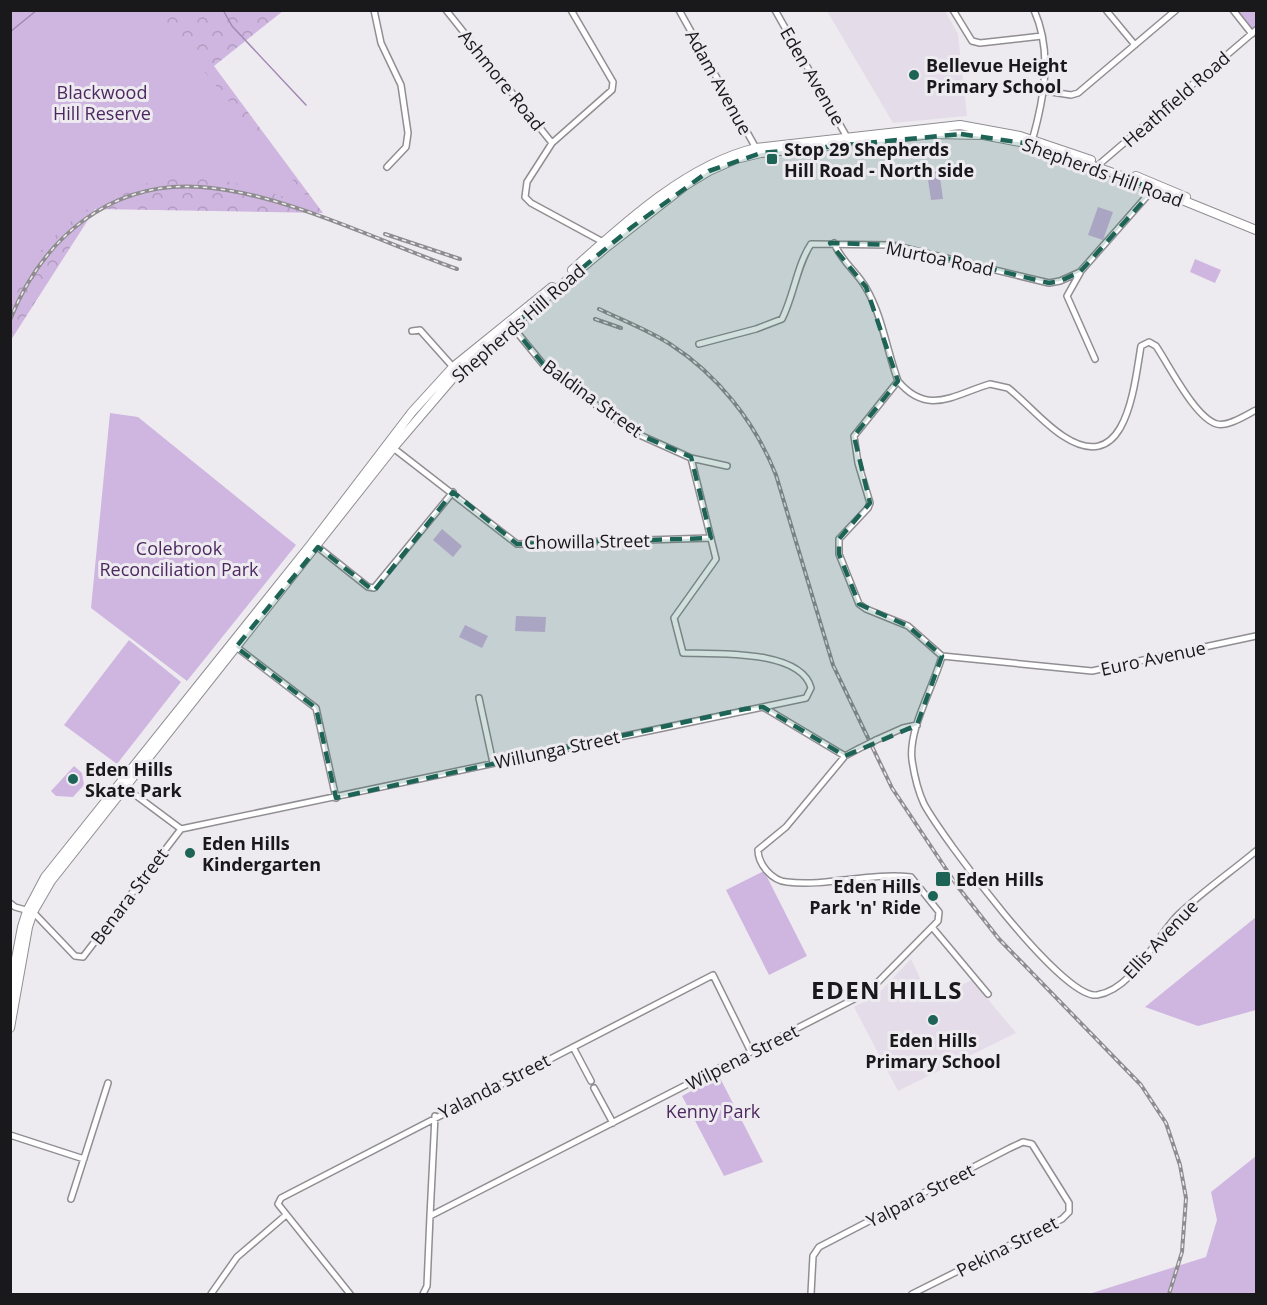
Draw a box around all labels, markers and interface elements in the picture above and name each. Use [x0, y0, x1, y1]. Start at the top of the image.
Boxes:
street label: Eden Avenue [775, 23, 851, 129]
street label: Ashmore Road [454, 24, 550, 136]
street label: Adam Avenue [680, 25, 758, 139]
street label: Heathfield Road [1117, 46, 1235, 152]
place label: Bellevue Height Primary School [926, 53, 1068, 98]
marker: Bellevue Height Primary School [907, 68, 921, 82]
park label: Blackwood Hill Reserve [53, 80, 151, 125]
street label: Shepherds Hill Road [1019, 132, 1187, 212]
place label: Stop 29 Shepherds Hill Road - North side [784, 137, 974, 182]
marker: Stop 29 Shepherds Hill Road - North side [765, 152, 779, 166]
street label: Murtoa Road [884, 235, 996, 281]
street label: Shepherds Hill Road [446, 258, 590, 388]
street label: Baldina Street [538, 354, 648, 442]
street label: Chowilla Street [524, 528, 650, 554]
park label: Colebrook Reconciliation Park [99, 536, 259, 581]
street label: Euro Avenue [1098, 635, 1208, 681]
street label: Willunga Street [492, 724, 622, 774]
place label: Eden Hills Skate Park [85, 757, 182, 802]
marker: Eden Hills Skate Park [66, 772, 80, 786]
place label: Eden Hills Kindergarten [202, 831, 321, 876]
street label: Benara Street [85, 843, 173, 949]
marker: Eden Hills Kindergarten [183, 846, 197, 860]
place label: Eden Hills [956, 867, 1044, 891]
marker: Eden Hills [934, 870, 952, 888]
place label: Eden Hills Park 'n' Ride [809, 874, 921, 919]
marker: Eden Hills Park 'n' Ride [926, 889, 940, 903]
street label: Ellis Avenue [1117, 894, 1203, 984]
district label: EDEN HILLS [811, 973, 963, 1006]
marker: Eden Hills Primary School [926, 1013, 940, 1027]
street label: Wilpena Street [682, 1018, 802, 1096]
place label: Eden Hills Primary School [865, 1028, 1001, 1073]
street label: Yalanda Street [434, 1048, 554, 1124]
park label: Kenny Park [666, 1099, 761, 1123]
street label: Yalpara Street [862, 1158, 978, 1232]
street label: Pekina Street [952, 1210, 1062, 1282]

